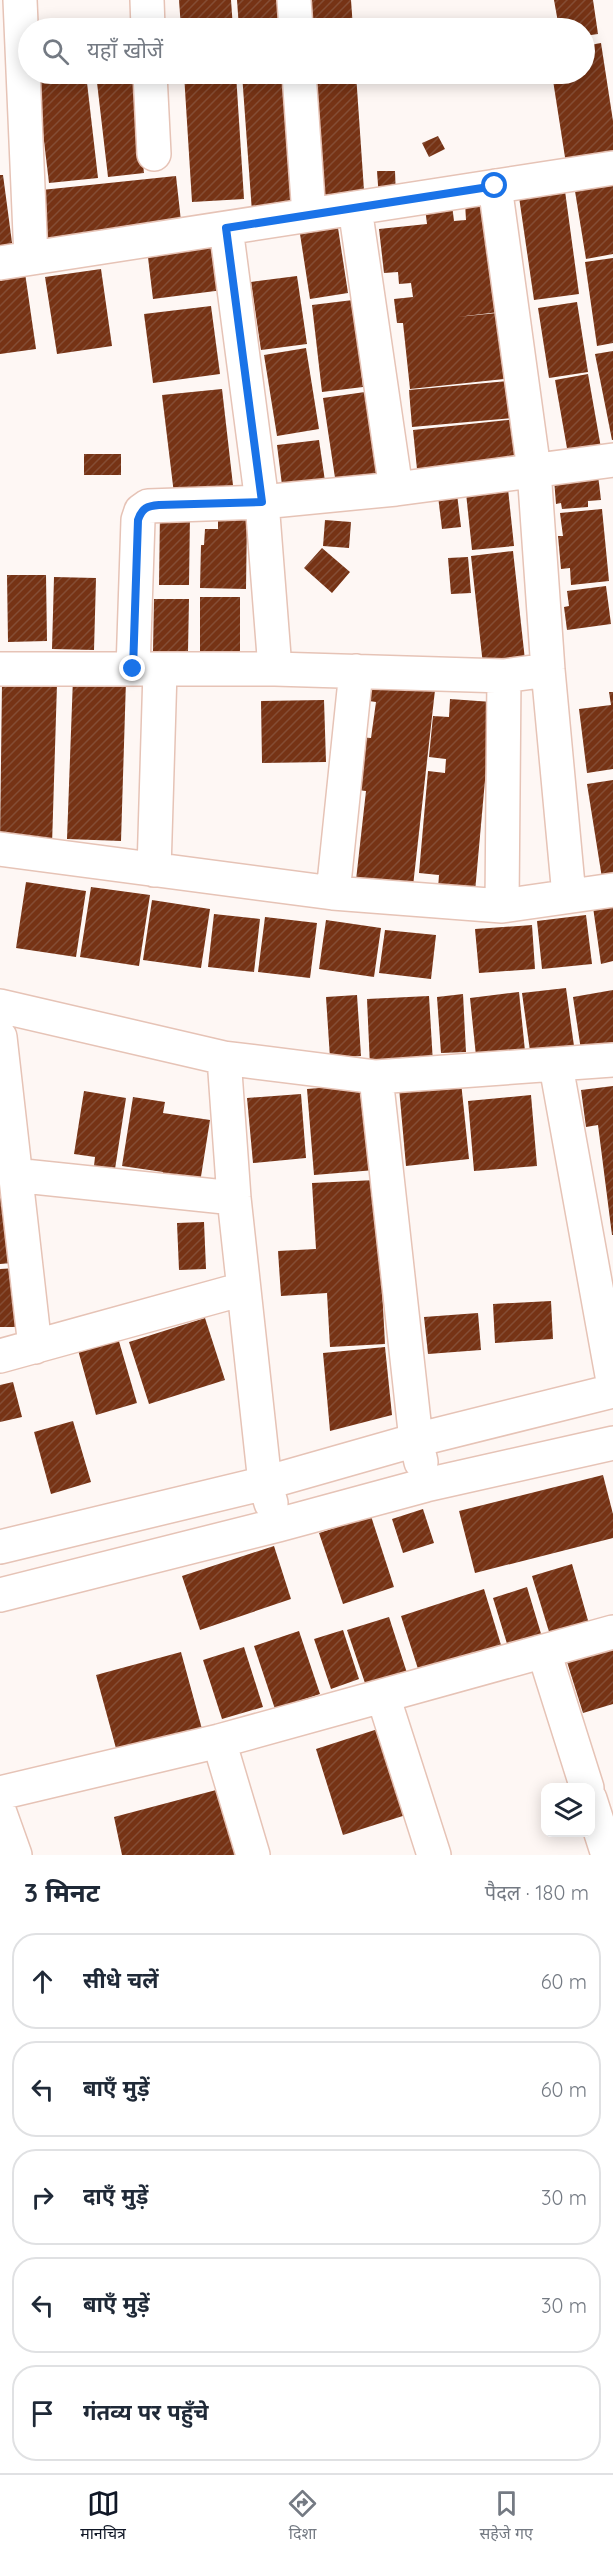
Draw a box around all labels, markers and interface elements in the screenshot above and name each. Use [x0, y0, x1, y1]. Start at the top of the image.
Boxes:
search box [18, 18, 595, 84]
icon: search [39, 35, 72, 68]
text: यहाँ खोजें [87, 36, 163, 64]
route start [481, 172, 507, 198]
route end [119, 655, 145, 681]
map controls [541, 1783, 595, 1837]
button: layers [541, 1783, 595, 1837]
text: 3 मिनट [24, 1876, 100, 1909]
text: पैदल · 180 m [485, 1880, 589, 1905]
icon: ahead [26, 1965, 59, 1998]
text: सीधे चलें [83, 1966, 159, 1994]
text: 60 m [541, 1969, 587, 1994]
icon: left [26, 2073, 59, 2106]
text: बाएँ मुड़ें [83, 2074, 149, 2102]
text: 60 m [541, 2077, 587, 2102]
icon: right [26, 2181, 59, 2214]
text: दाएँ मुड़ें [83, 2182, 148, 2210]
text: 30 m [541, 2185, 587, 2210]
icon: left [26, 2289, 59, 2322]
text: बाएँ मुड़ें [83, 2290, 149, 2318]
text: 30 m [541, 2293, 587, 2318]
icon: arrive [26, 2397, 59, 2430]
text: गंतव्य पर पहुँचे [83, 2398, 208, 2426]
tab: मानचित्र [80, 2487, 126, 2546]
tab: दिशा [286, 2487, 319, 2546]
tab: सहेजे गए [479, 2487, 533, 2546]

